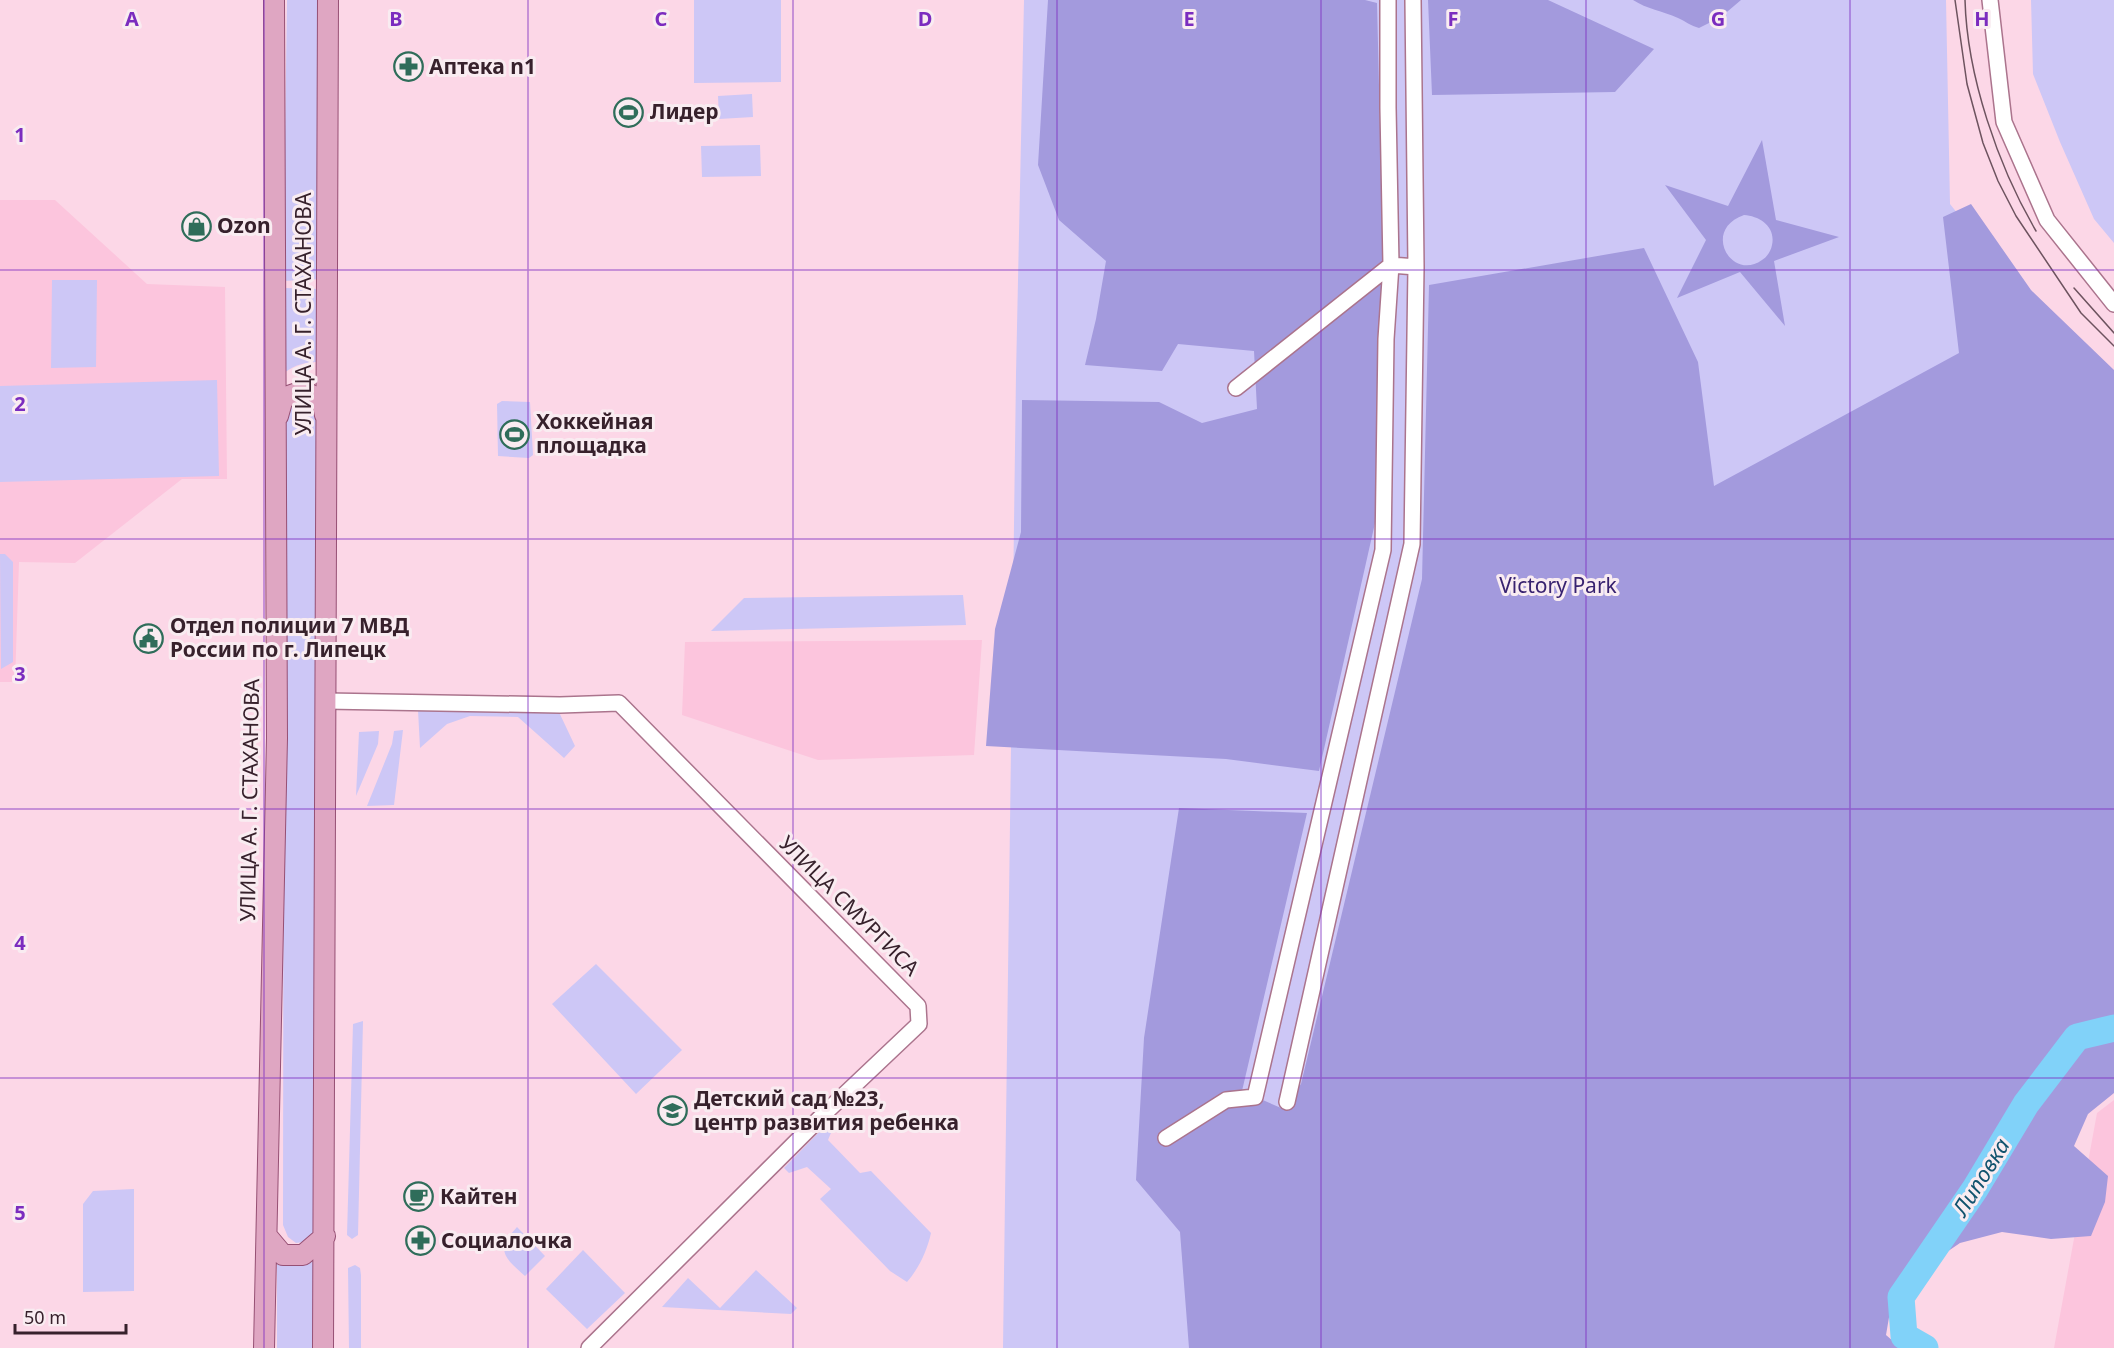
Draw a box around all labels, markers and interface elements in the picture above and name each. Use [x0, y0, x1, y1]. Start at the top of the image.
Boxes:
text: A [125, 5, 139, 32]
text: B [389, 5, 403, 32]
text: C [655, 5, 668, 32]
text: D [918, 5, 932, 32]
text: E [1183, 5, 1195, 32]
text: F [1448, 5, 1458, 32]
text: G [1711, 5, 1725, 32]
text: H [1974, 5, 1990, 32]
pharmacy icon: Аптека n1 [392, 51, 424, 83]
place label: Аптека n1 [429, 52, 536, 80]
sports icon: Лидер [613, 96, 645, 128]
place label: Лидер [650, 97, 719, 125]
text: 1 [14, 121, 26, 148]
street label: УЛИЦА А. Г. СТАХАНОВА [289, 192, 317, 435]
shop icon: Ozon [180, 210, 212, 242]
place label: Ozon [217, 211, 271, 239]
text: 2 [14, 390, 26, 417]
place label: Хоккейная площадка [536, 407, 654, 459]
sports icon: Хоккейная площадка [499, 418, 531, 450]
park label: Victory Park [1499, 571, 1618, 599]
place label: Отдел полиции 7 МВД России по г. Липецк [170, 611, 410, 663]
public building icon: Отдел полиции 7 МВД России по г. Липецк [133, 622, 165, 654]
text: 3 [14, 660, 26, 687]
street label: УЛИЦА А. Г. СТАХАНОВА [233, 678, 265, 922]
street label: УЛИЦА СМУРГИСА [774, 829, 926, 982]
text: 4 [14, 929, 26, 956]
place label: Детский сад №23, центр развития ребенка [694, 1084, 959, 1136]
school or university icon: Детский сад №23, центр развития ребенка [657, 1095, 689, 1127]
water label: Липовка [1944, 1132, 2016, 1222]
cafe icon: Кайтен [403, 1181, 435, 1213]
place label: Кайтен [440, 1182, 517, 1210]
text: 5 [14, 1199, 26, 1226]
pharmacy icon: Социалочка [404, 1225, 436, 1257]
place label: Социалочка [441, 1226, 572, 1254]
scale bar [15, 1297, 126, 1335]
text: 50 m [24, 1305, 66, 1329]

